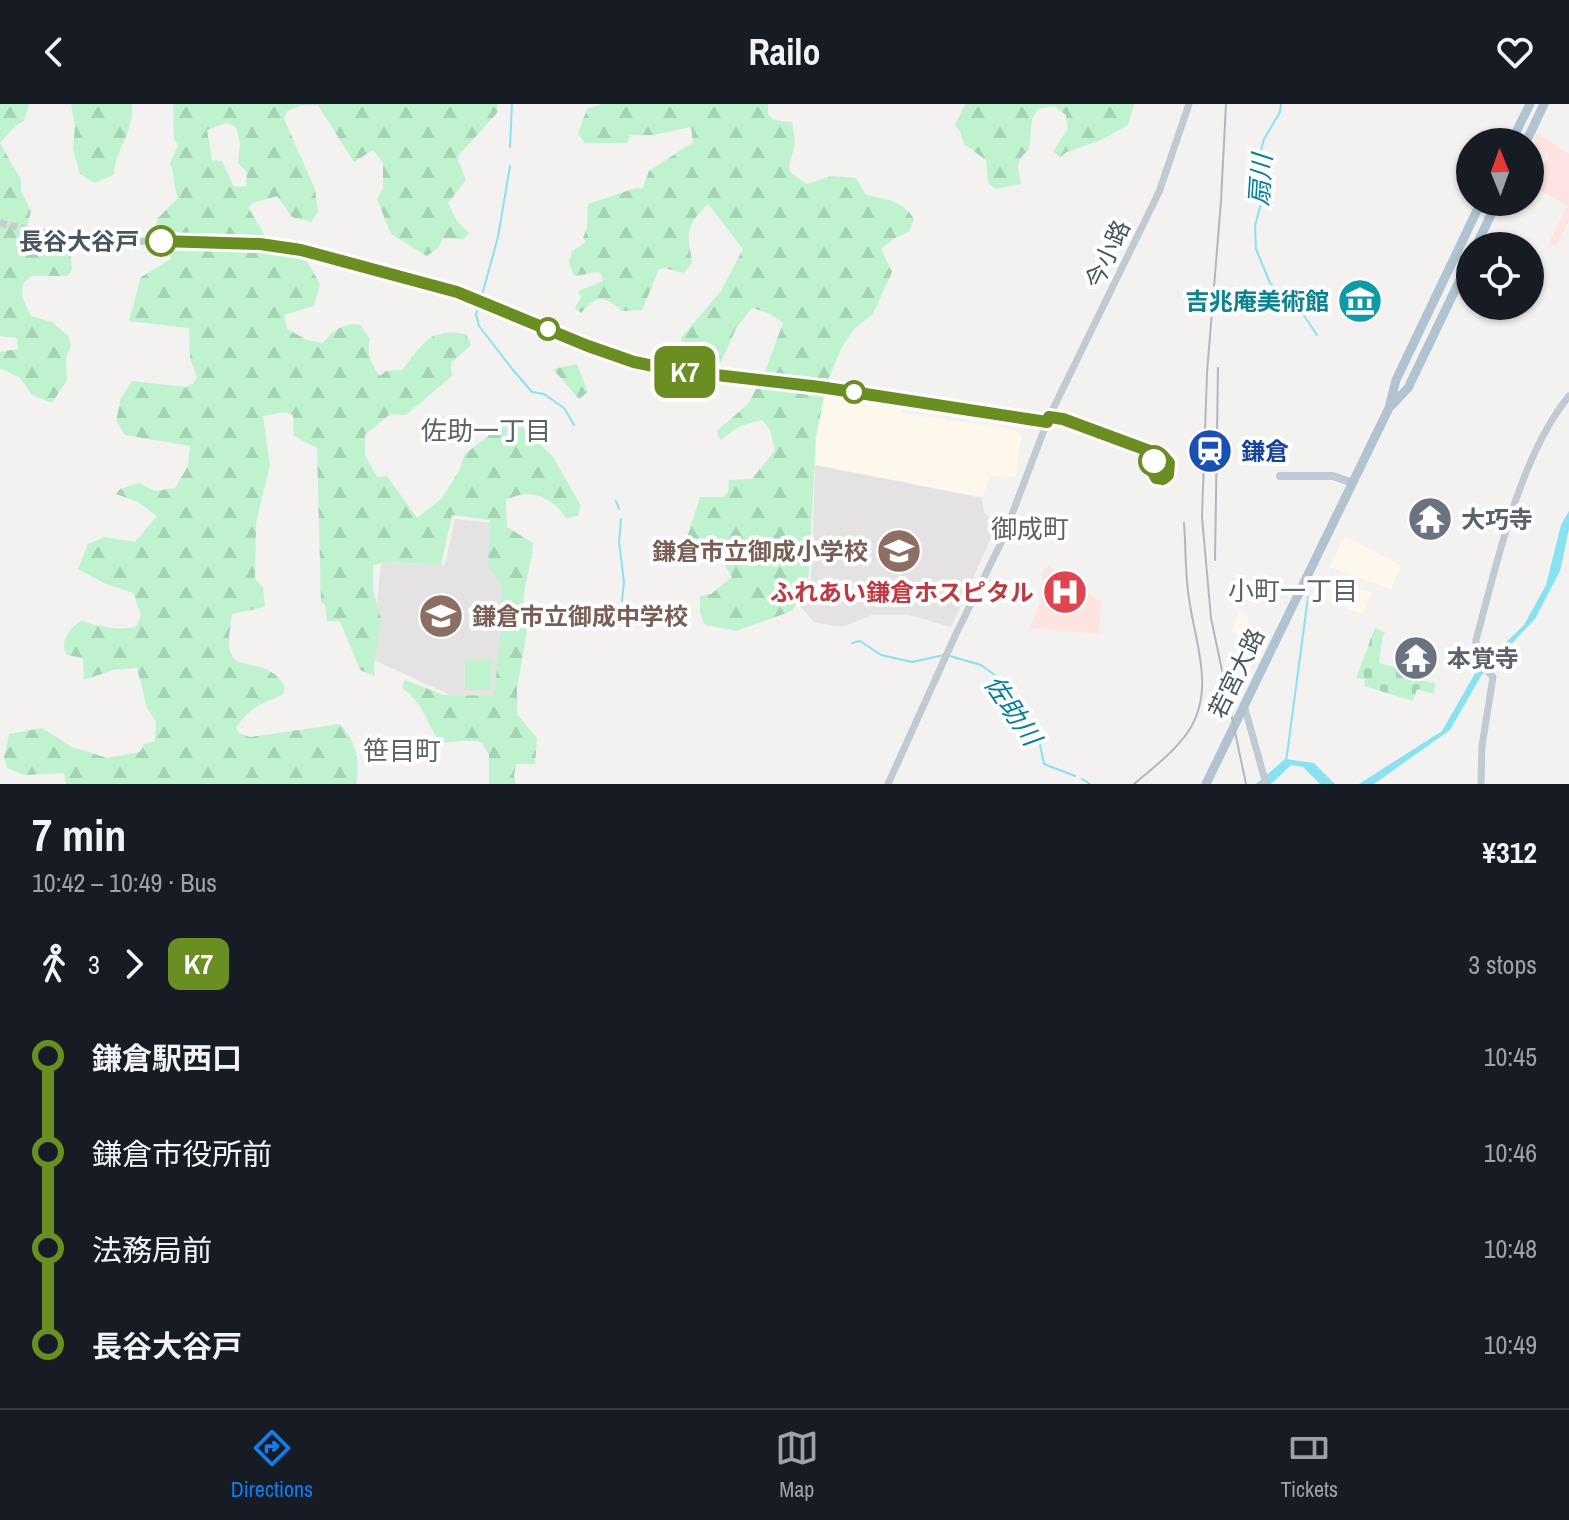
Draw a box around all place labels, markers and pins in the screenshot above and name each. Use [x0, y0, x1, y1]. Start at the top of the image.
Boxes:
place label: 長谷大谷戸 [19, 225, 139, 257]
marker: 長谷大谷戸 [146, 226, 176, 256]
museum icon: 吉兆庵美術館 [1336, 277, 1384, 325]
place label: 吉兆庵美術館 [1185, 285, 1329, 317]
unlabelled marker [537, 318, 559, 340]
unlabelled marker [843, 381, 865, 403]
station icon: 鎌倉 [1186, 427, 1234, 475]
place label: 鎌倉 [1241, 435, 1289, 467]
unlabelled marker [1139, 446, 1169, 476]
temple icon: 大巧寺 [1406, 495, 1454, 543]
place label: 大巧寺 [1461, 503, 1533, 535]
school or university icon: 鎌倉市立御成小学校 [875, 527, 923, 575]
place label: 鎌倉市立御成小学校 [652, 535, 868, 567]
hospital icon: ふれあい鎌倉ホスピタル [1041, 568, 1089, 616]
place label: ふれあい鎌倉ホスピタル [770, 576, 1034, 608]
school or university icon: 鎌倉市立御成中学校 [417, 592, 465, 640]
place label: 鎌倉市立御成中学校 [472, 600, 688, 632]
temple icon: 本覚寺 [1392, 634, 1440, 682]
place label: 本覚寺 [1447, 642, 1519, 674]

